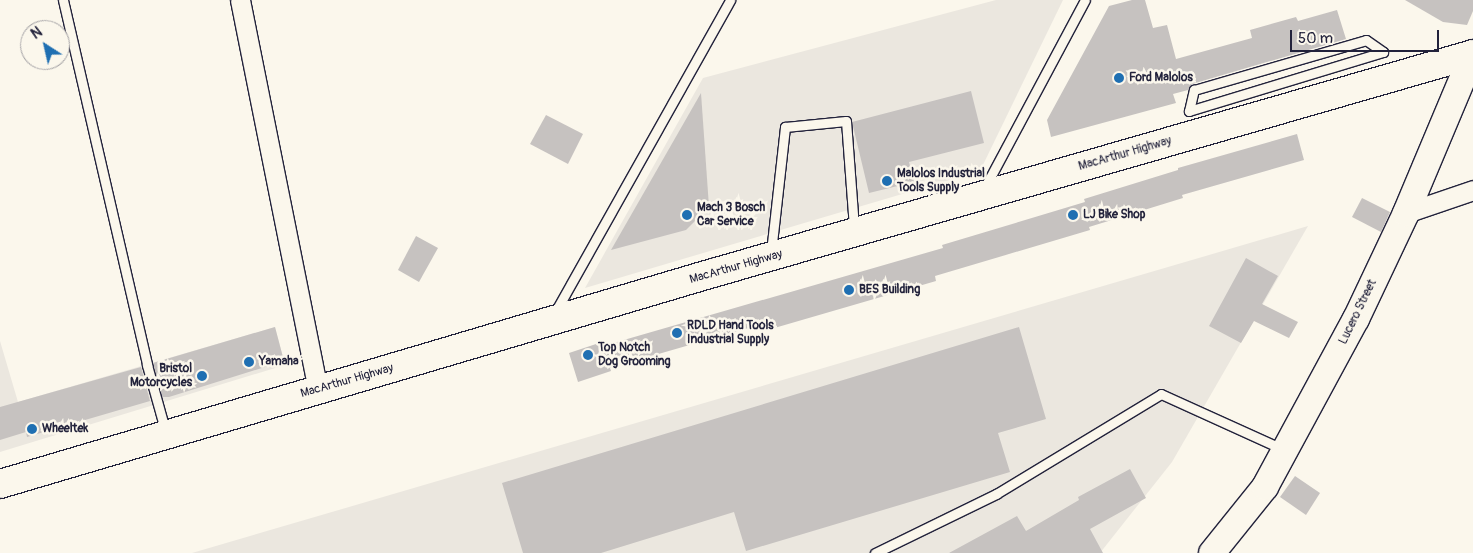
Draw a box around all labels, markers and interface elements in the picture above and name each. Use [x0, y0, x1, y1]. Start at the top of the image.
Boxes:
north arrow [20, 20, 70, 70]
scale bar [1293, 20, 1442, 52]
text: N [28, 23, 45, 43]
text: 50 m [1298, 29, 1333, 48]
place label: Ford Malolos [1129, 71, 1193, 85]
marker: Ford Malolos [1113, 72, 1125, 84]
street label: MacArthur Highway [1077, 134, 1173, 174]
place label: Malolos Industrial Tools Supply [897, 167, 985, 195]
marker: Malolos Industrial Tools Supply [881, 175, 893, 187]
place label: Mach 3 Bosch Car Service [697, 201, 765, 229]
place label: LJ Bike Shop [1083, 208, 1145, 222]
marker: Mach 3 Bosch Car Service [681, 209, 693, 221]
marker: LJ Bike Shop [1067, 209, 1079, 221]
street label: MacArthur Highway [688, 247, 784, 287]
street label: Lucero Street [1336, 277, 1380, 347]
place label: BES Building [859, 283, 920, 297]
marker: BES Building [843, 284, 855, 296]
place label: RDLD Hand Tools Industrial Supply [687, 319, 774, 347]
marker: RDLD Hand Tools Industrial Supply [671, 327, 683, 339]
place label: Top Notch Dog Grooming [598, 341, 671, 369]
marker: Top Notch Dog Grooming [582, 349, 594, 361]
place label: Yamaha [259, 355, 299, 369]
marker: Yamaha [243, 356, 255, 368]
street label: MacArthur Highway [299, 361, 395, 401]
place label: Bristol Motorcycles [130, 362, 192, 390]
marker: Bristol Motorcycles [196, 370, 208, 382]
place label: Wheeltek [42, 422, 88, 436]
marker: Wheeltek [26, 423, 38, 435]

